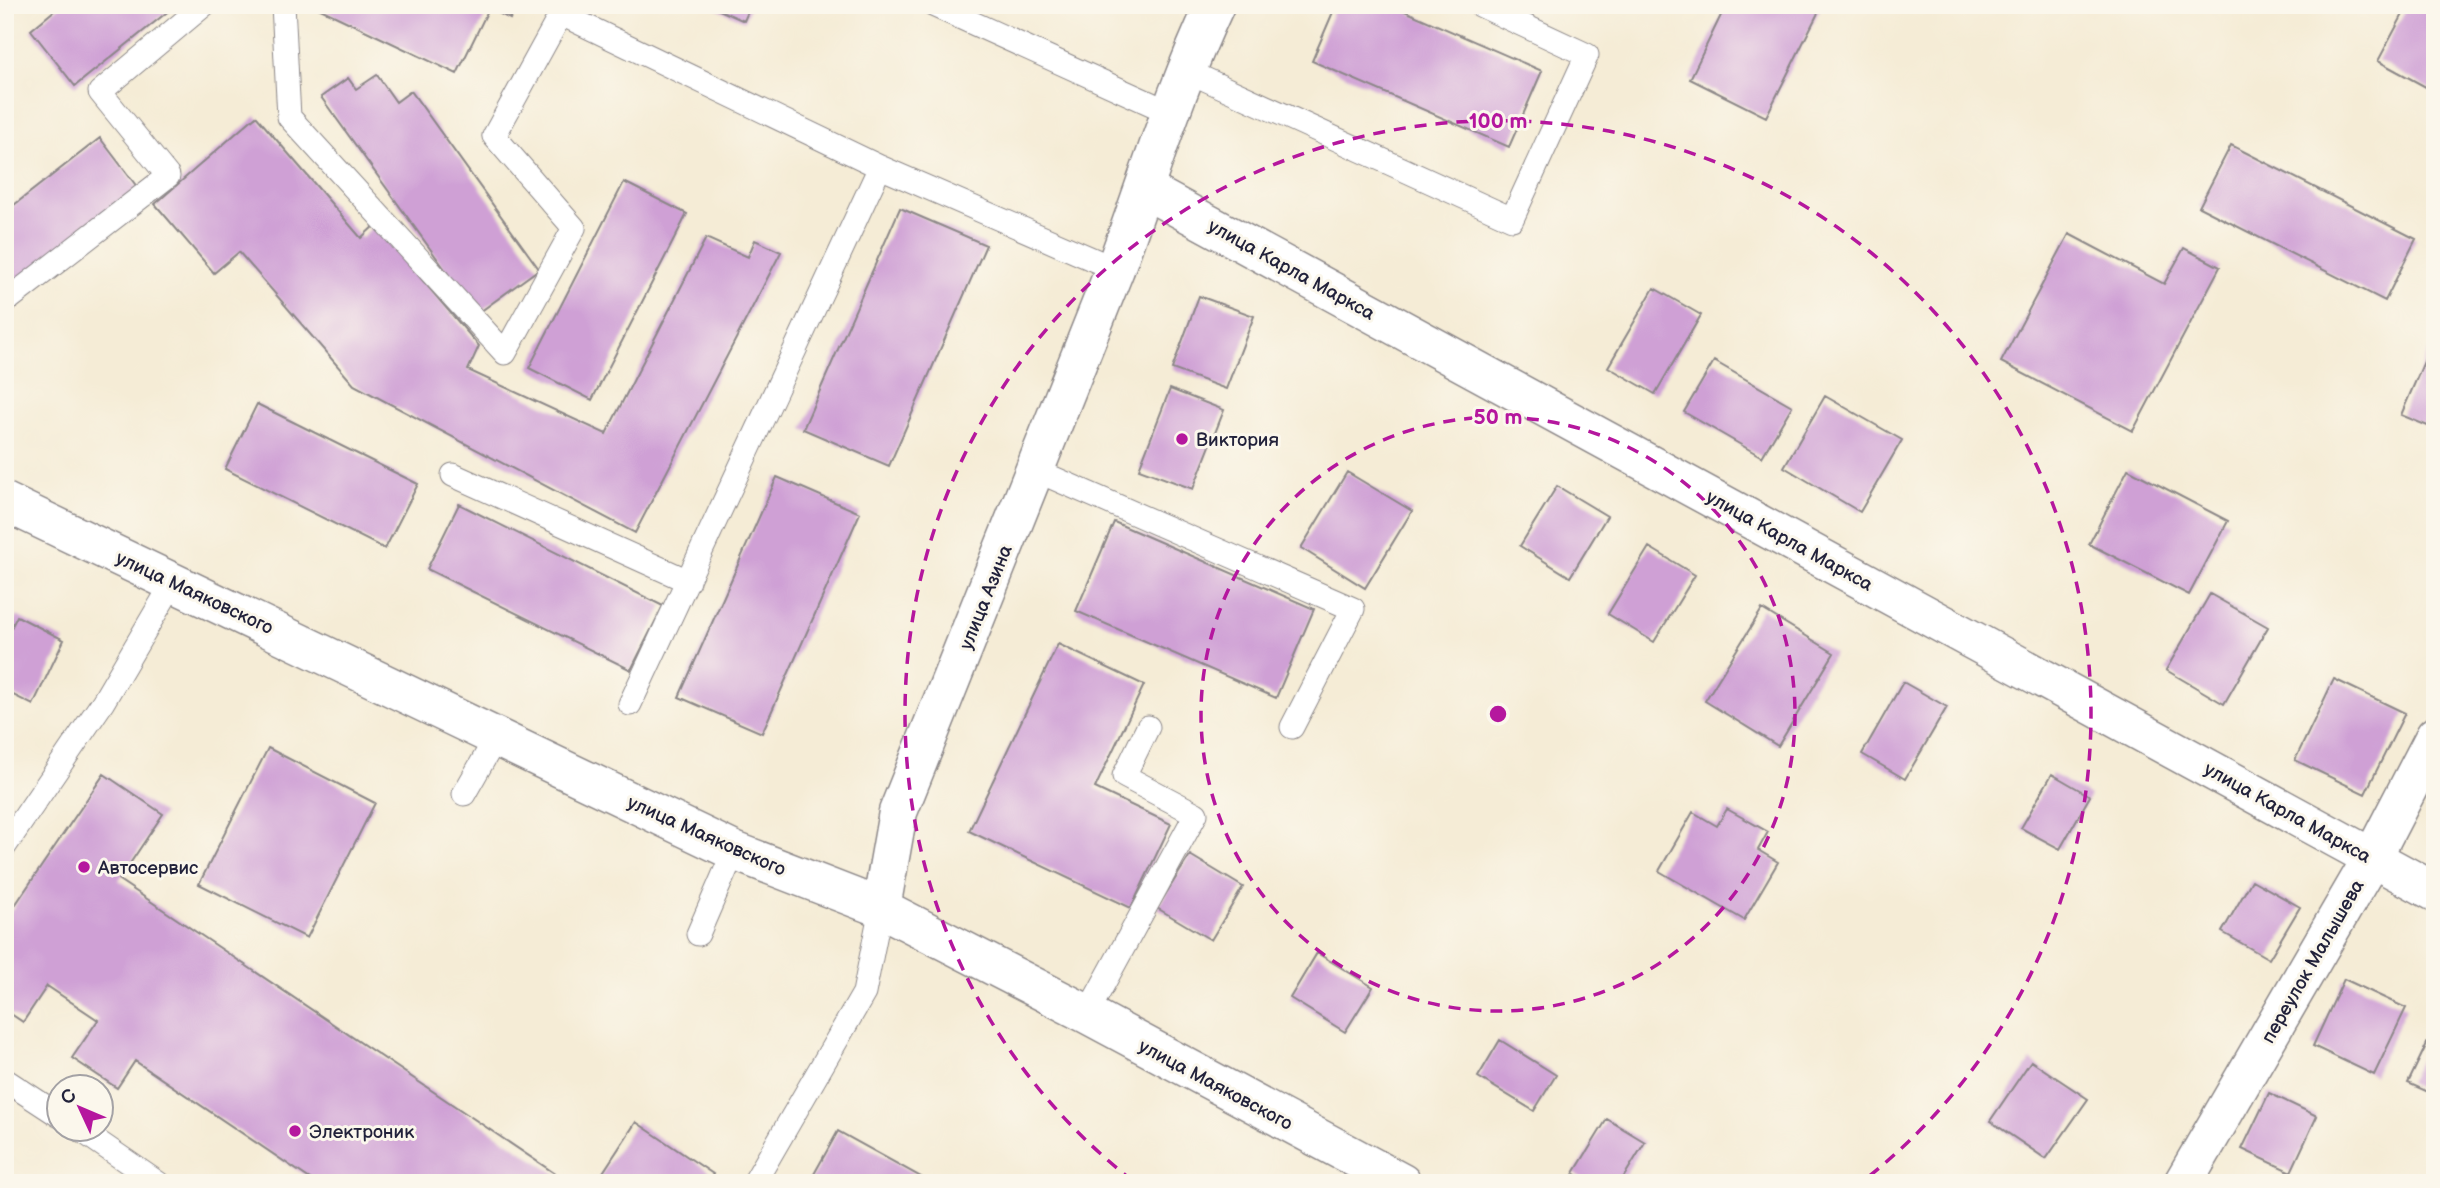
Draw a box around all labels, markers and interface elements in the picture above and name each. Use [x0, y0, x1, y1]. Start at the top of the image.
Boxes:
text: 100 m [1469, 109, 1527, 134]
street label: улица Карла Маркса [1204, 215, 1379, 326]
text: 50 m [1474, 405, 1522, 430]
place label: Виктория [1196, 429, 1279, 452]
marker: Виктория [1174, 431, 1190, 447]
street label: улица Карла Маркса [1702, 486, 1877, 597]
street label: улица Азина [955, 542, 1018, 653]
street label: улица Маяковского [112, 547, 277, 640]
centre of rings [1486, 702, 1510, 726]
street label: улица Карла Маркса [2200, 758, 2375, 869]
street label: улица Маяковского [624, 791, 789, 882]
place label: Автосервис [97, 857, 199, 880]
marker: Автосервис [76, 859, 92, 875]
street label: переулок Малышева [2257, 876, 2370, 1048]
street label: улица Маяковского [1134, 1035, 1296, 1136]
north arrow [46, 1072, 116, 1142]
text: С [56, 1084, 82, 1110]
place label: Электроник [309, 1121, 414, 1144]
marker: Электроник [287, 1123, 303, 1139]

